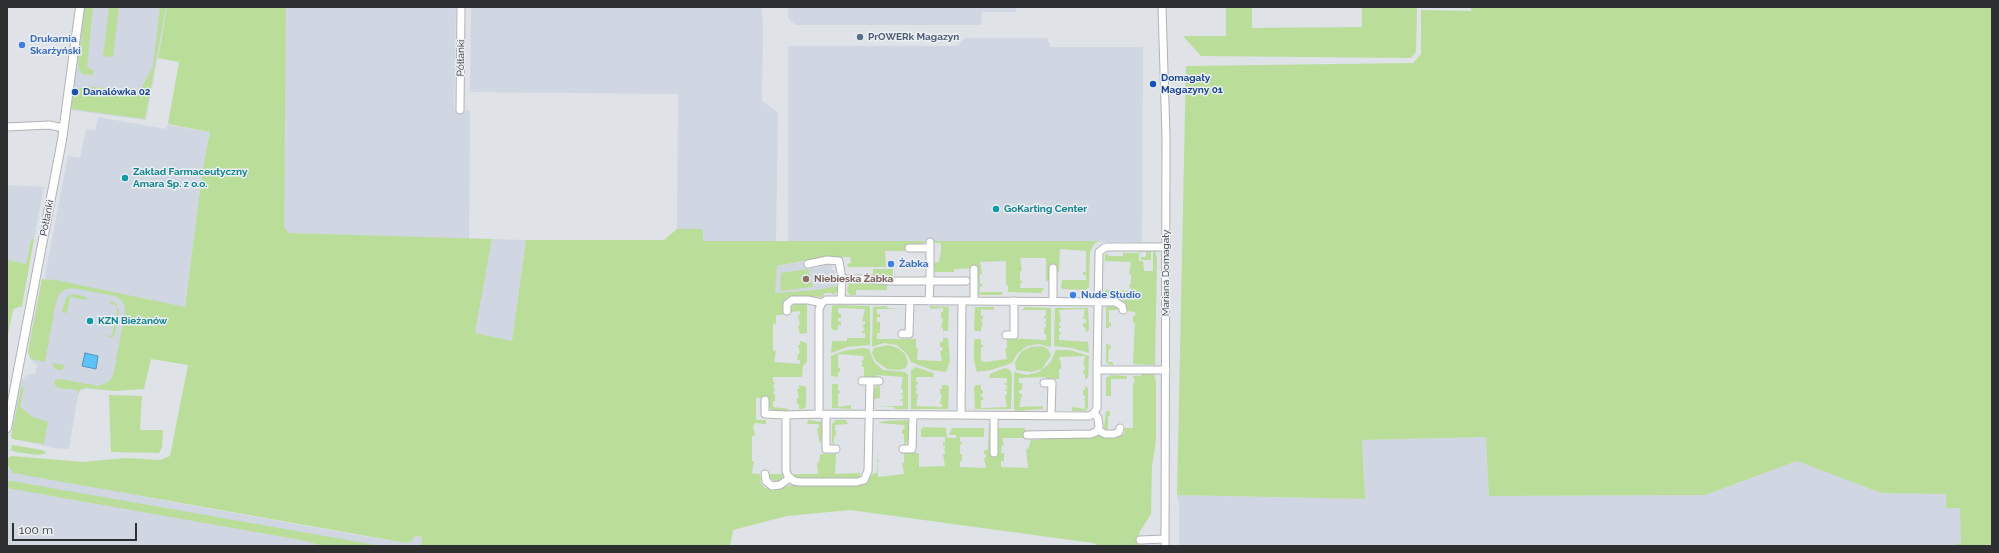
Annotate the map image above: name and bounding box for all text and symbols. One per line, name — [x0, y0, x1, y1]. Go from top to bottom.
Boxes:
place label: PrOWERk Magazyn — [868, 31, 959, 43]
marker: PrOWERk Magazyn — [855, 32, 865, 42]
place label: Drukarnia Skarżyński — [30, 33, 81, 56]
marker: Drukarnia Skarżyński — [17, 40, 27, 50]
street label: Półłanki — [455, 40, 467, 76]
place label: Domagały Magazyny 01 — [1161, 72, 1223, 96]
marker: Domagały Magazyny 01 — [1148, 79, 1158, 89]
place label: Danalówka 02 — [83, 86, 151, 98]
marker: Danalówka 02 — [70, 87, 80, 97]
place label: Zakład Farmaceutyczny Amara Sp. z o.o. — [133, 166, 247, 190]
marker: Zakład Farmaceutyczny Amara Sp. z o.o. — [120, 173, 130, 183]
street label: Półłanki — [38, 199, 56, 237]
place label: GoKarting Center — [1004, 203, 1087, 215]
marker: GoKarting Center — [991, 204, 1001, 214]
street label: Mariana Domagały — [1160, 230, 1172, 316]
place label: Żabka — [899, 258, 929, 270]
marker: Żabka — [886, 259, 896, 269]
place label: Niebieska Żabka — [814, 273, 893, 285]
marker: Niebieska Żabka — [801, 274, 811, 284]
place label: Nude Studio — [1081, 289, 1141, 301]
marker: Nude Studio — [1068, 290, 1078, 300]
place label: KZN Bieżanów — [98, 315, 167, 327]
marker: KZN Bieżanów — [85, 316, 95, 326]
scale bar — [14, 515, 139, 541]
text: 100 m — [19, 523, 53, 537]

